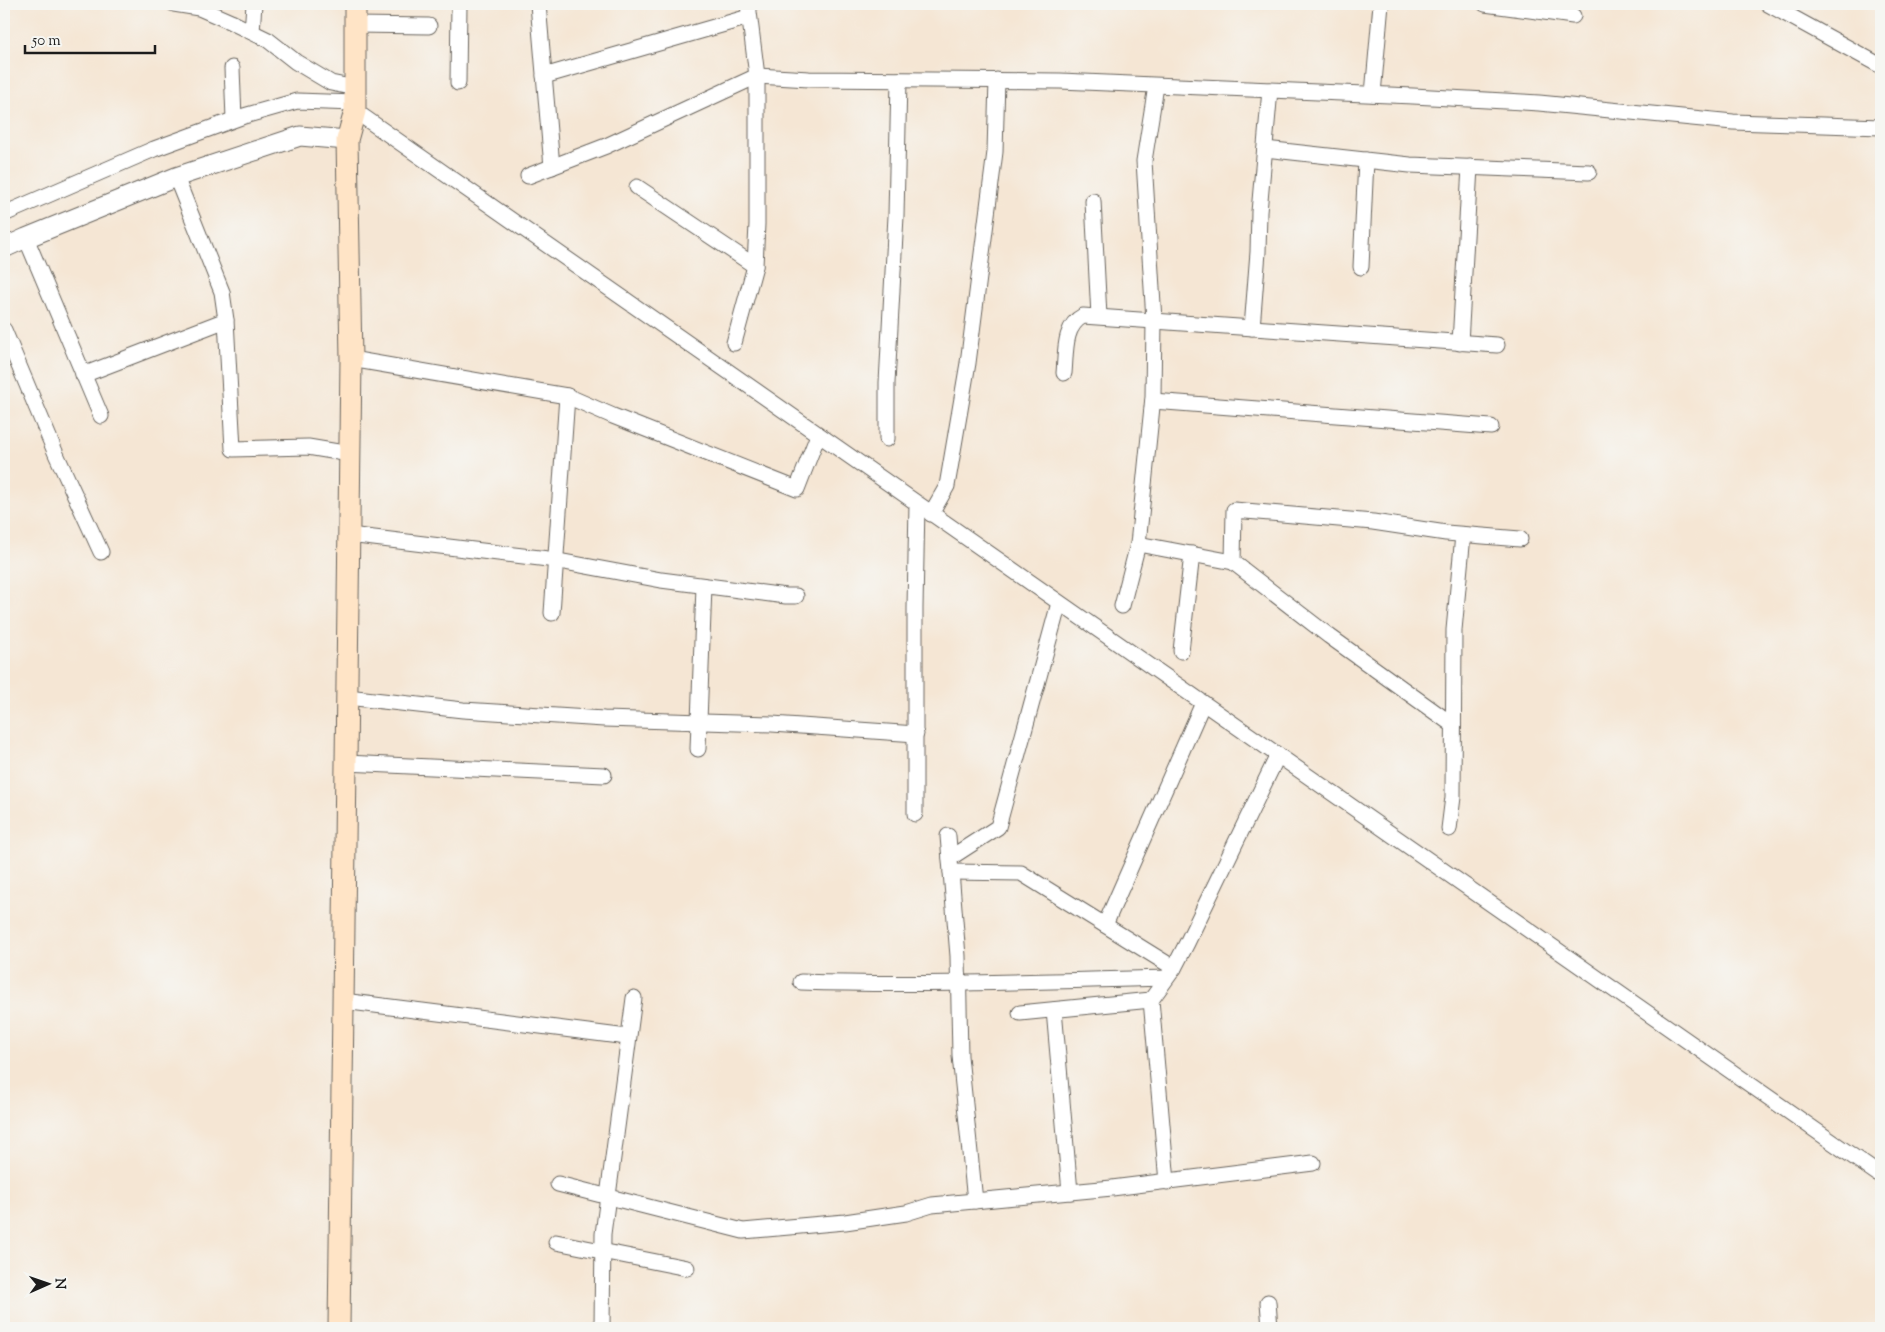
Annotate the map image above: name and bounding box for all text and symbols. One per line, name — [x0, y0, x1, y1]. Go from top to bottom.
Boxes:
scale bar — [25, 22, 155, 54]
text: 50 m — [31, 31, 61, 52]
north arrow — [22, 1260, 72, 1310]
text: N — [49, 1278, 69, 1290]

